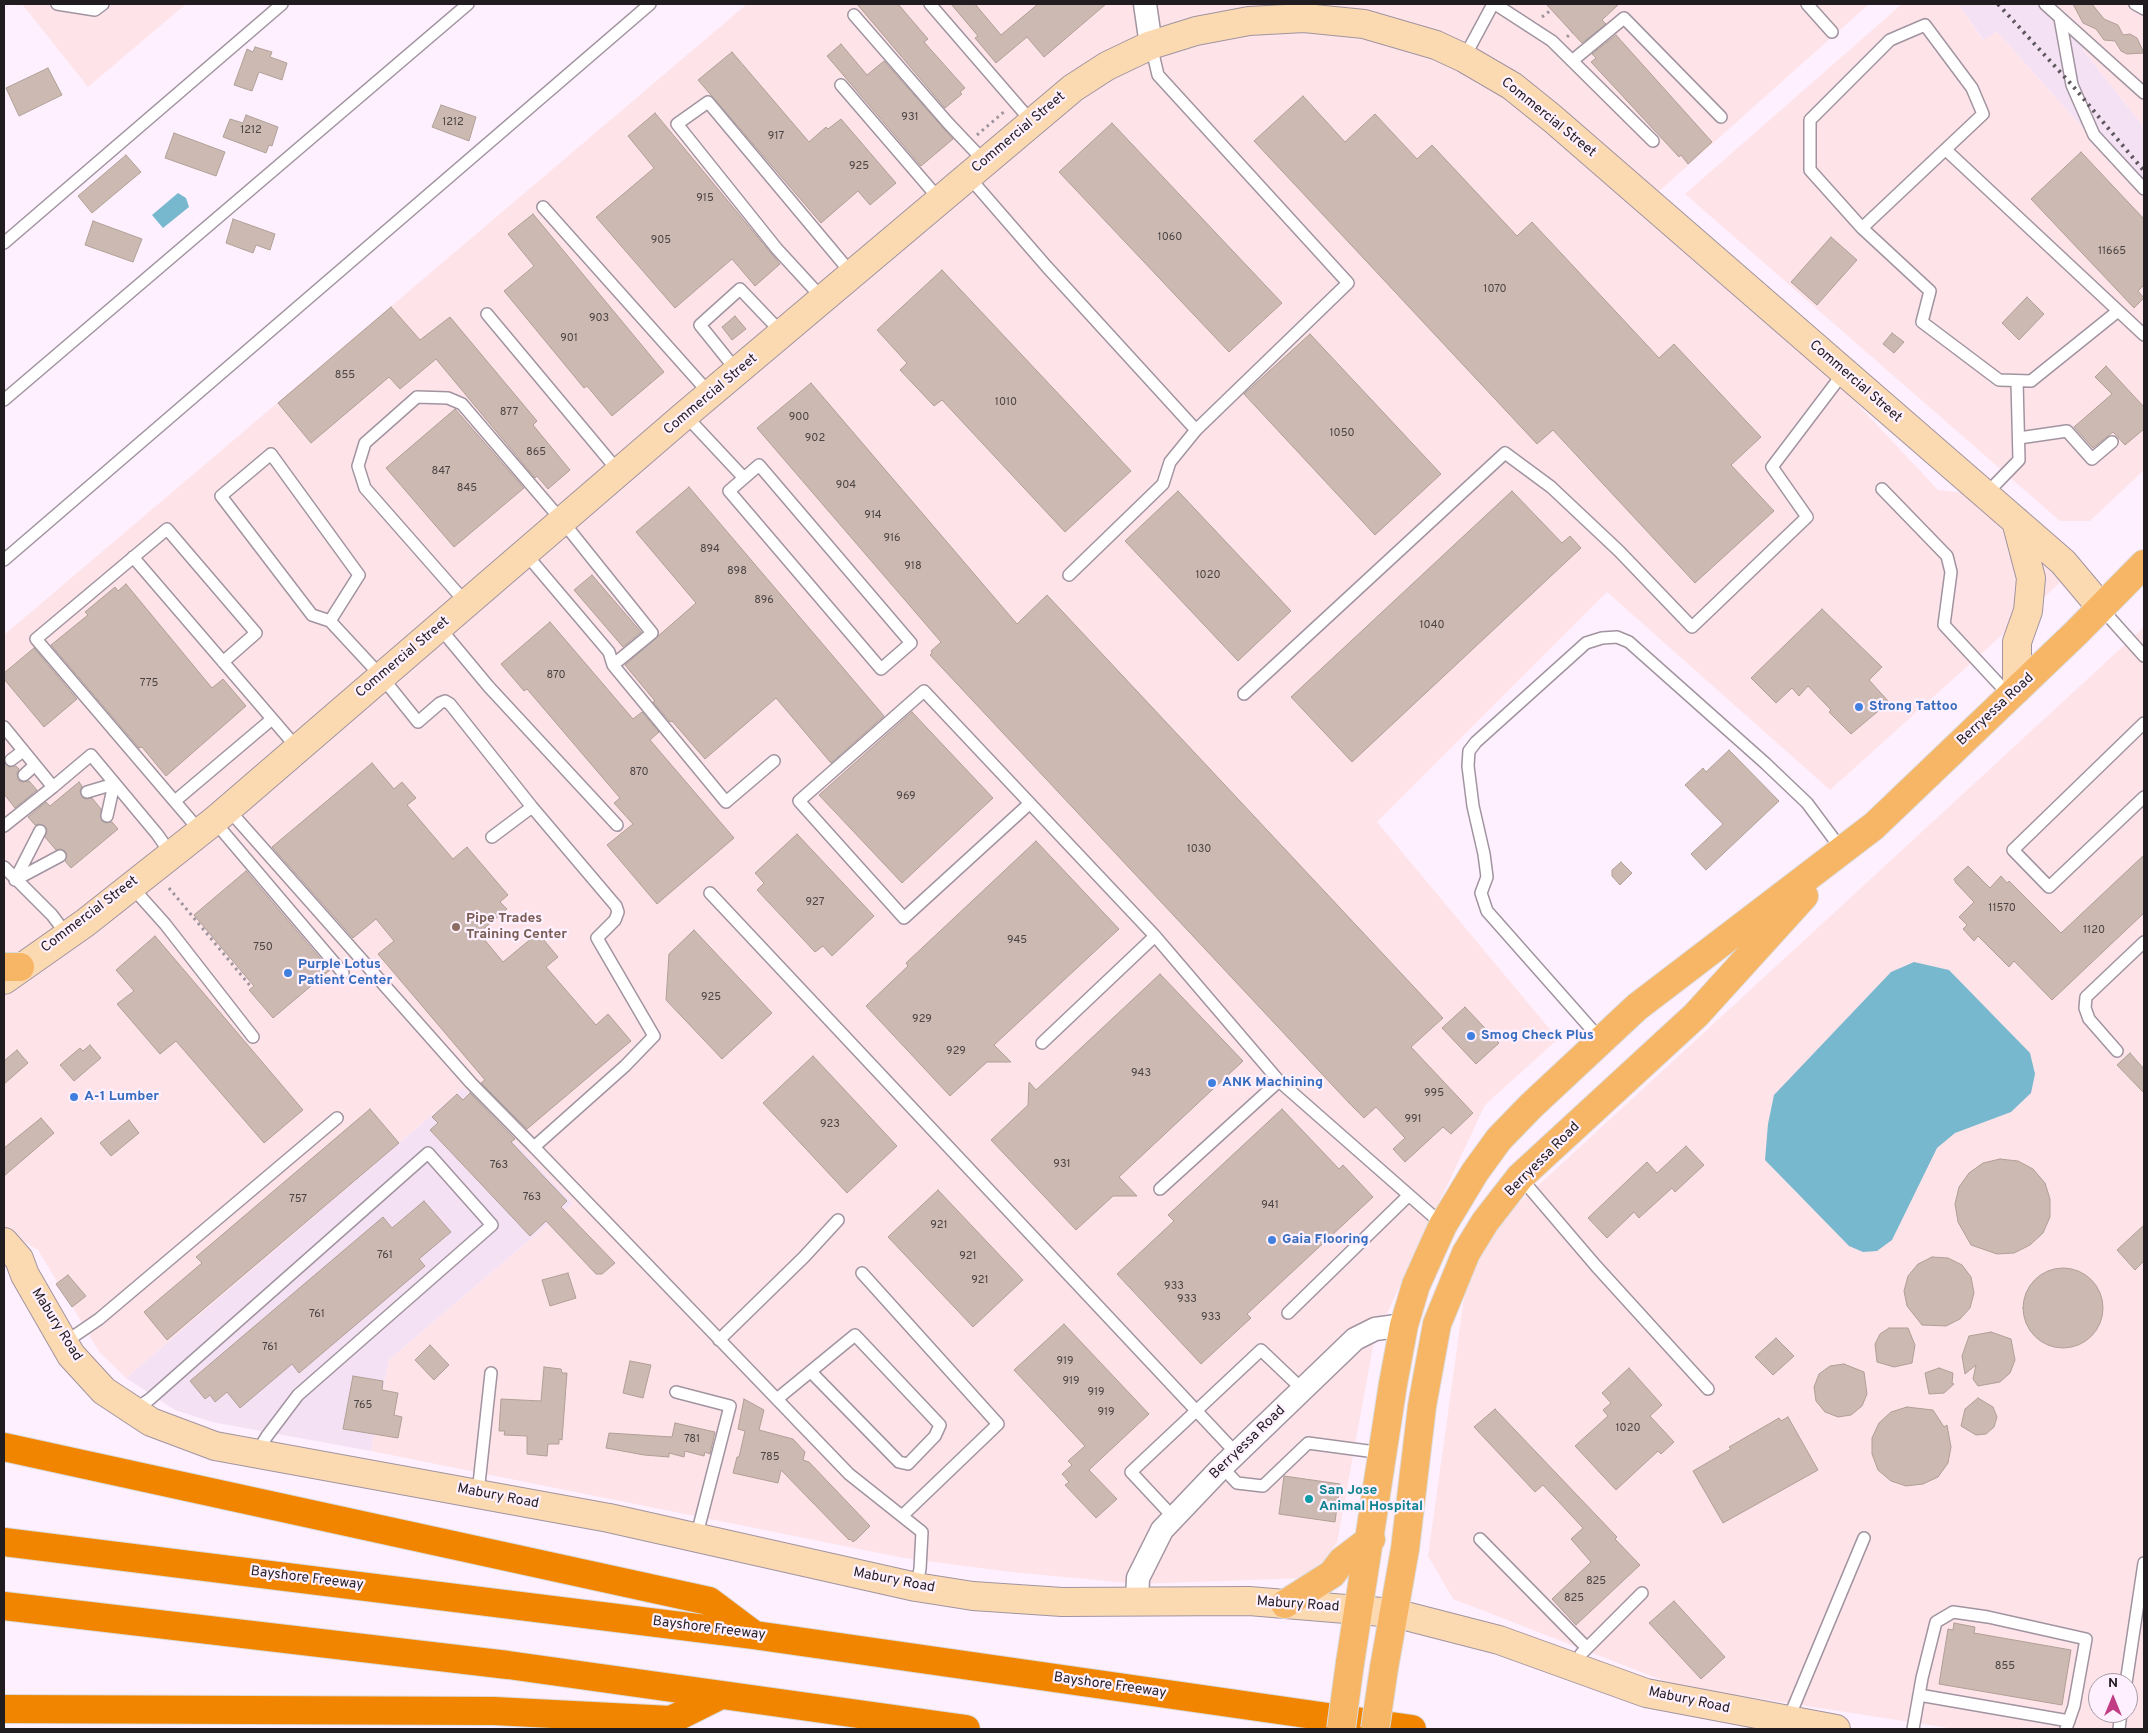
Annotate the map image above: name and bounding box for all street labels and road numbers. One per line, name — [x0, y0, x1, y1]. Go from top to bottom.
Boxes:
street label: Commercial Street — [1497, 75, 1599, 161]
street label: Commercial Street — [969, 89, 1069, 177]
street label: Commercial Street — [1805, 337, 1905, 427]
street label: Commercial Street — [661, 351, 761, 439]
street label: Commercial Street — [353, 614, 453, 702]
street label: Berryessa Road — [1954, 670, 2038, 750]
street label: Commercial Street — [38, 873, 142, 957]
street label: Berryessa Road — [1502, 1119, 1584, 1201]
street label: Mabury Road — [27, 1285, 85, 1365]
street label: Berryessa Road — [1207, 1403, 1289, 1483]
street label: Mabury Road — [456, 1481, 540, 1513]
street label: Bayshore Freeway — [250, 1564, 364, 1594]
street label: Mabury Road — [852, 1565, 936, 1597]
street label: Mabury Road — [1256, 1594, 1340, 1616]
street label: Bayshore Freeway — [652, 1614, 766, 1644]
street label: Bayshore Freeway — [1052, 1670, 1168, 1702]
street label: Mabury Road — [1647, 1684, 1731, 1718]

